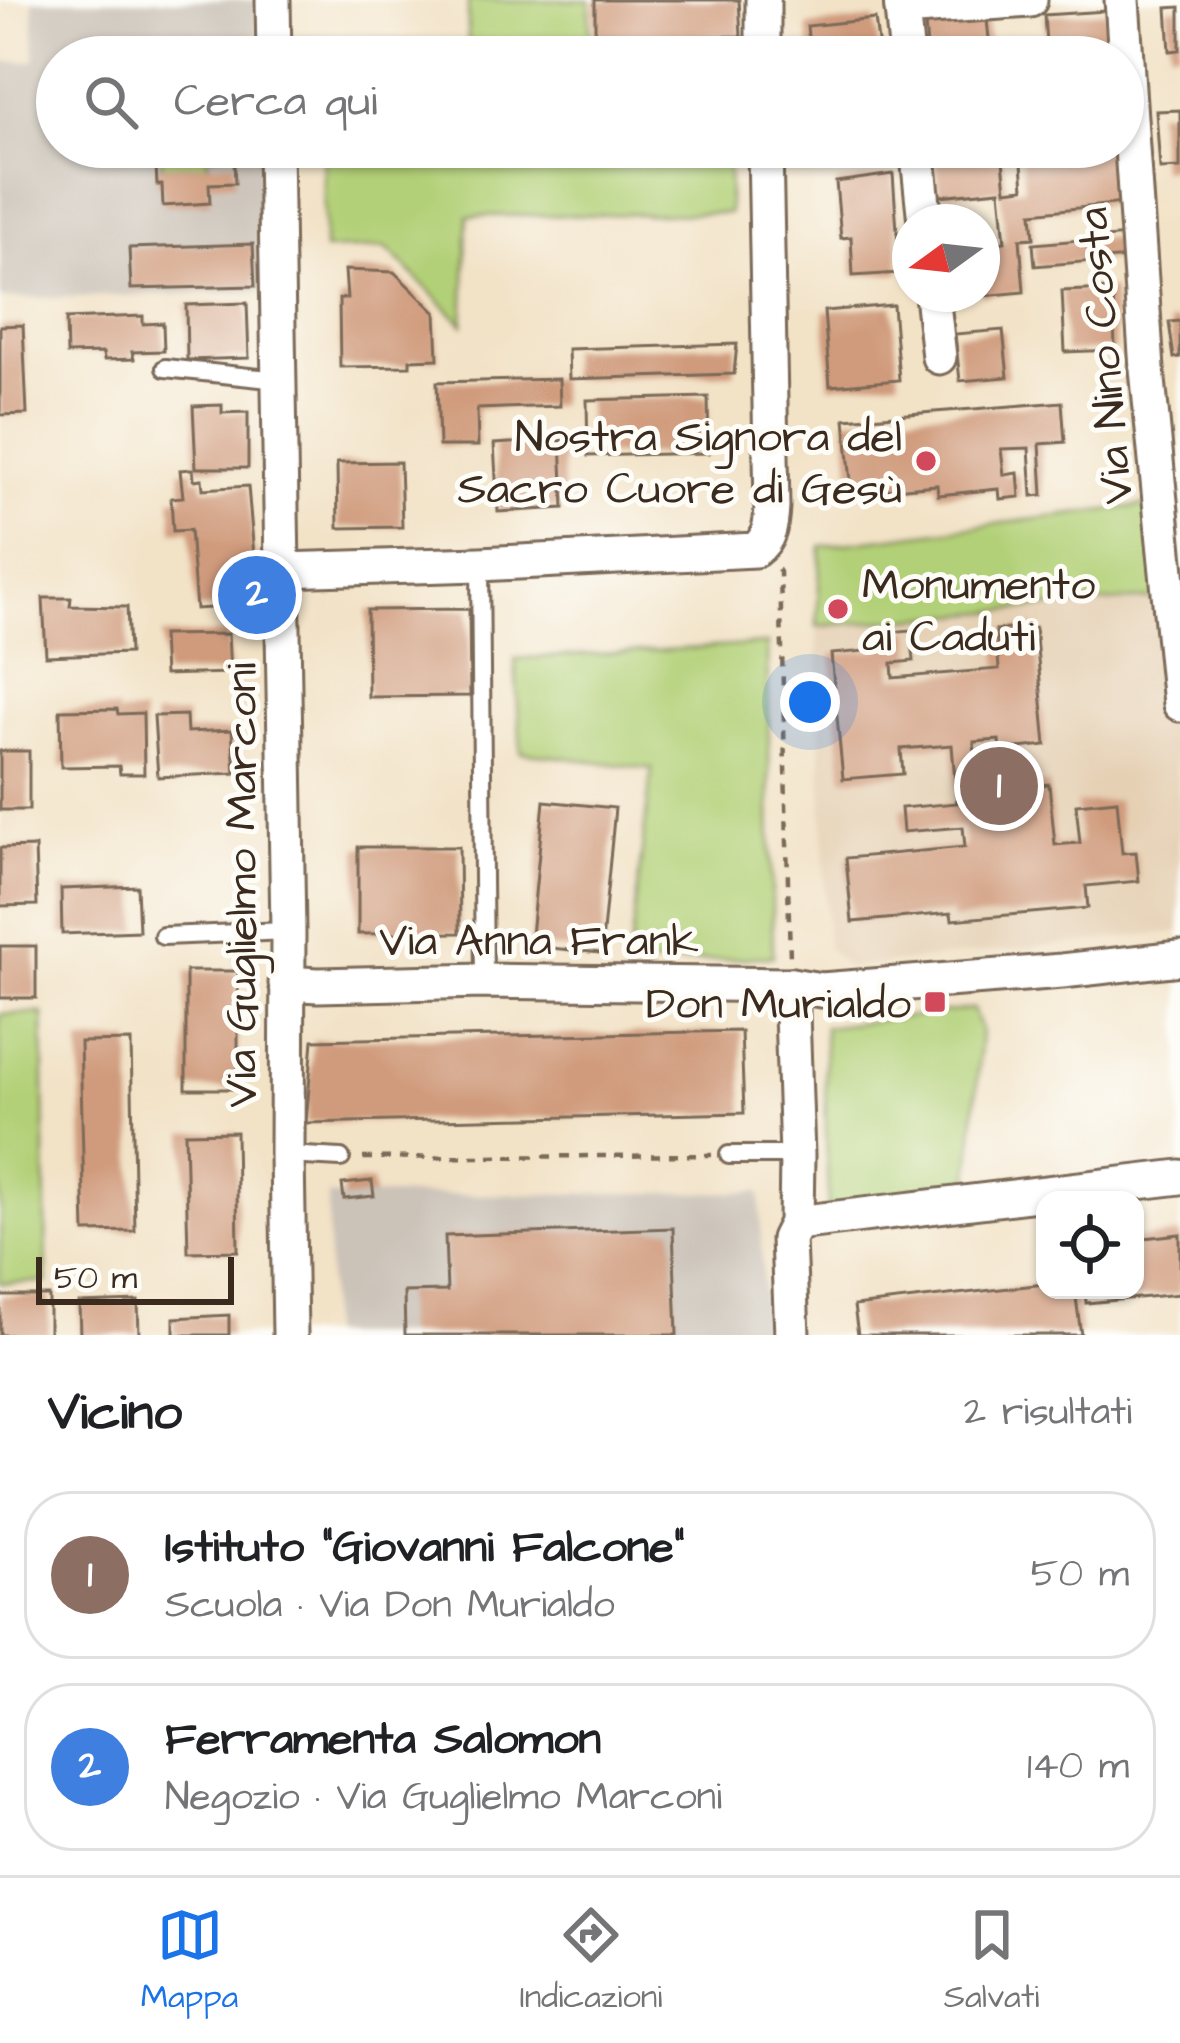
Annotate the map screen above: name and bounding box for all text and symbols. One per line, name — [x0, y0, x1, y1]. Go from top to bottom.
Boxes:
search box — [36, 36, 1144, 168]
icon: search — [78, 69, 144, 135]
text: Cerca qui — [174, 71, 377, 133]
north arrow — [892, 204, 1000, 312]
street label: Via Nino Costa — [1062, 205, 1150, 507]
place label: Nostra Signora del Sacro Cuore di Gesù — [457, 407, 902, 521]
marker: Nostra Signora del Sacro Cuore di Gesù — [913, 448, 939, 474]
pin: 2 — [218, 550, 296, 640]
place label: Monumento ai Caduti — [862, 555, 1095, 669]
marker: Monumento ai Caduti — [825, 596, 851, 622]
street label: Via Guglielmo Marconi — [212, 662, 274, 1107]
your location — [780, 672, 840, 732]
pin: 1 — [960, 741, 1038, 831]
street label: Via Anna Frank — [379, 911, 699, 973]
place label: Don Murialdo — [646, 974, 911, 1036]
marker: Don Murialdo — [922, 989, 948, 1015]
map controls — [1036, 1191, 1144, 1299]
button: locate — [1036, 1191, 1144, 1299]
scale bar — [36, 1251, 234, 1304]
text: 50 m — [54, 1255, 137, 1301]
text: Vicino — [48, 1378, 182, 1449]
text: 2 risultati — [964, 1386, 1132, 1440]
text: Istituto "Giovanni Falcone" — [165, 1517, 684, 1579]
text: 1 — [88, 1548, 93, 1602]
text: 50 m — [1031, 1548, 1129, 1602]
text: Scuola · Via Don Murialdo — [165, 1579, 615, 1633]
text: Ferramenta Salomon — [165, 1709, 601, 1771]
text: 2 — [79, 1740, 101, 1794]
text: 140 m — [1027, 1740, 1129, 1794]
text: Negozio · Via Guglielmo Marconi — [165, 1771, 722, 1825]
tab: Mappa — [141, 1902, 238, 2020]
tab: Indicazioni — [520, 1902, 662, 2020]
tab: Salvati — [944, 1902, 1039, 2020]

